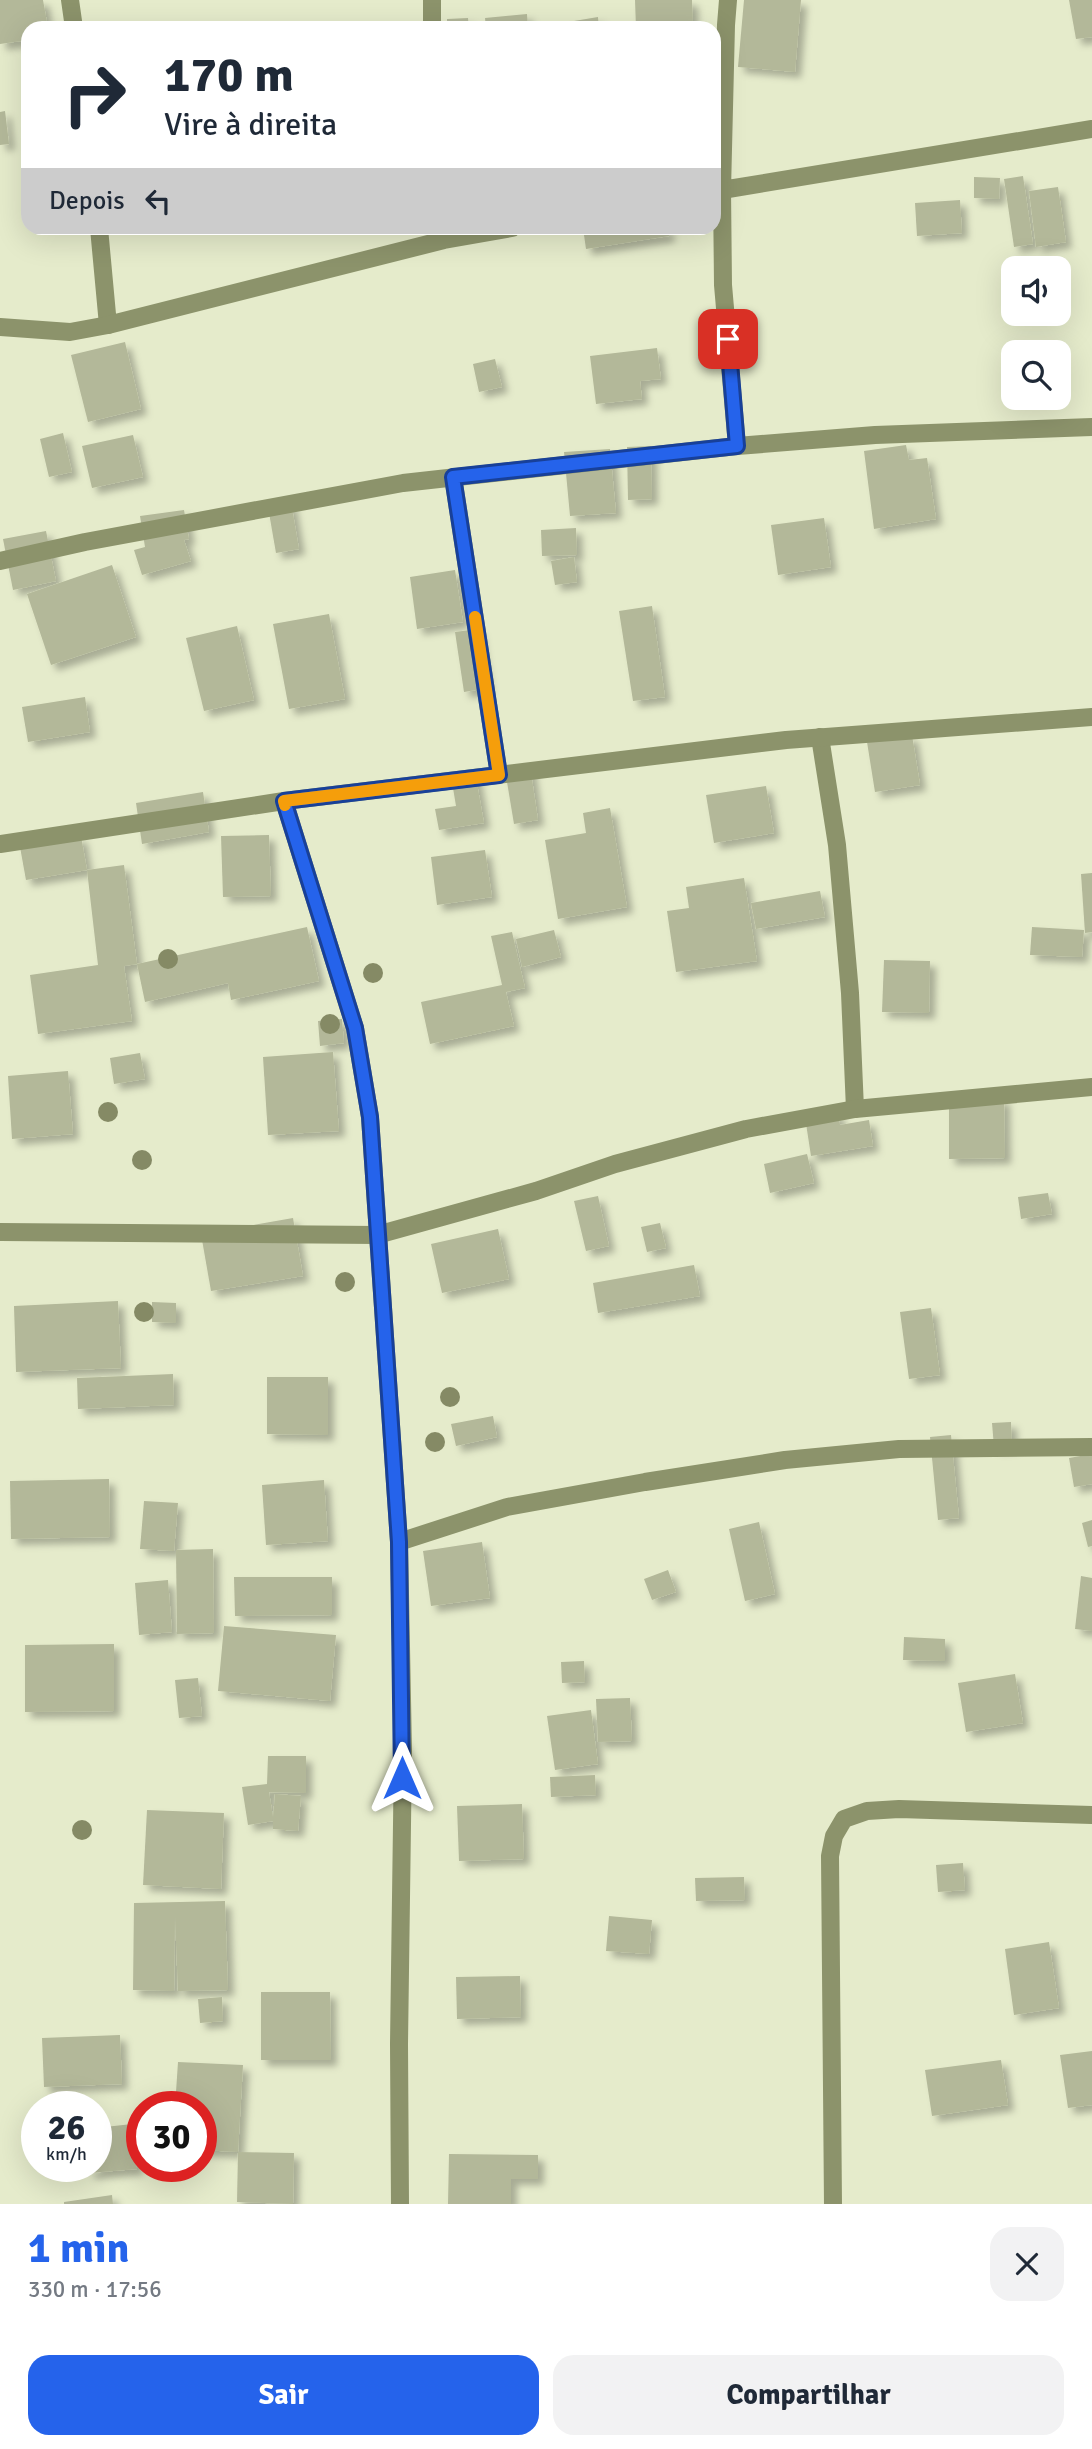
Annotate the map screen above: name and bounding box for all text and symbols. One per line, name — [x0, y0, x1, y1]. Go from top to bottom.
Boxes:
text: 170 m — [164, 45, 294, 105]
icon: right — [49, 49, 140, 140]
text: Vire à direita — [164, 105, 337, 144]
icon: left — [139, 182, 177, 220]
text: Depois — [49, 185, 125, 217]
map controls — [1001, 256, 1071, 410]
button: sound — [1001, 256, 1071, 326]
pin — [698, 309, 758, 369]
icon: arrive — [709, 320, 747, 358]
button: search — [1001, 340, 1071, 410]
position arrow — [365, 1741, 439, 1815]
speed limit sign: 30 — [126, 2091, 217, 2182]
text: 26 — [48, 2106, 85, 2149]
text: km/h — [46, 2143, 87, 2165]
text: 1 min — [28, 2223, 129, 2274]
button: close — [990, 2227, 1064, 2301]
text: 330 m · 17:56 — [28, 2275, 162, 2304]
button: Sair — [28, 2355, 539, 2435]
button: Compartilhar — [553, 2355, 1064, 2435]

